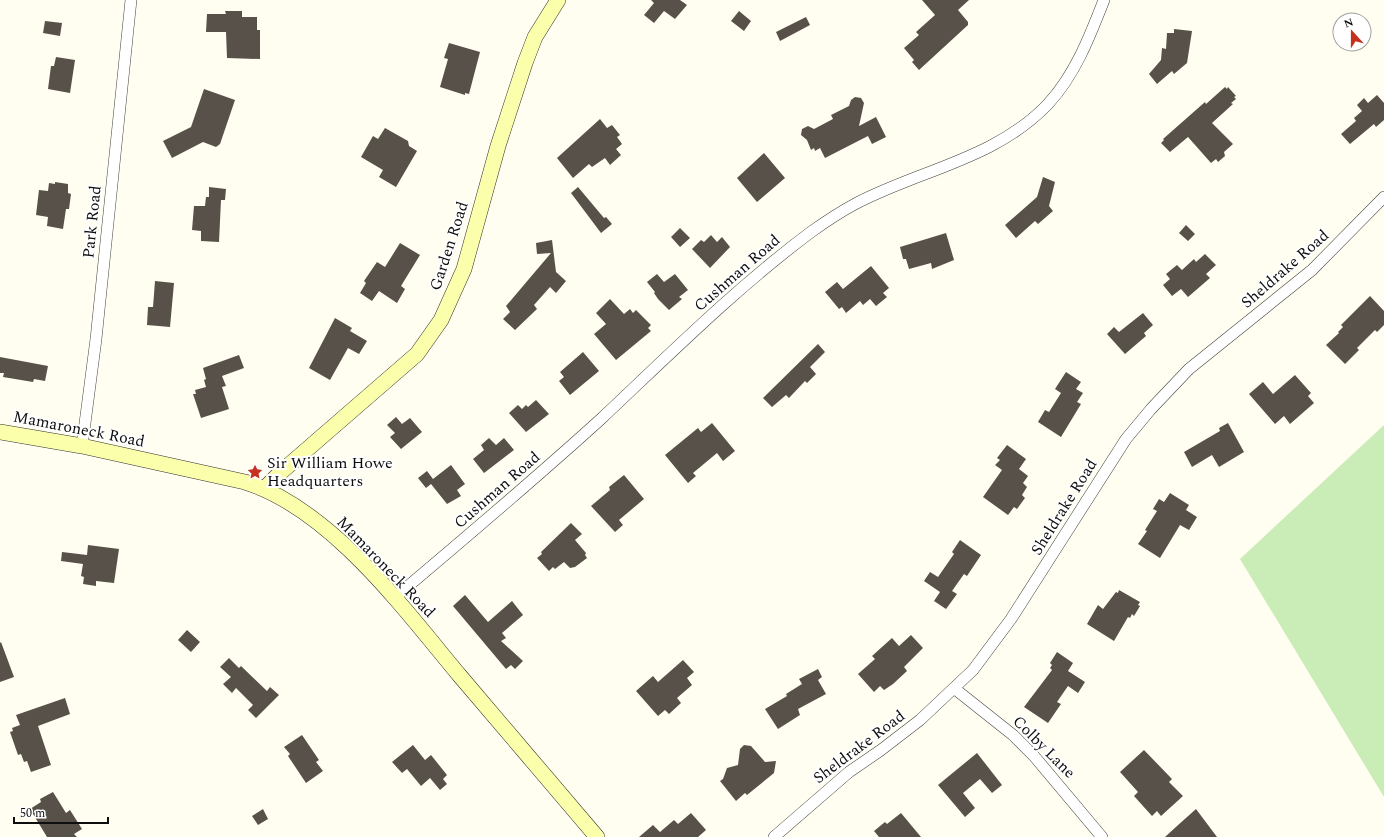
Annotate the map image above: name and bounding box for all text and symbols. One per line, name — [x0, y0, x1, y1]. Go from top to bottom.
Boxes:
north arrow — [1332, 12, 1372, 52]
text: N — [1341, 14, 1356, 33]
street label: Park Road — [76, 184, 108, 260]
street label: Garden Road — [423, 198, 475, 294]
street label: Sheldrake Road — [1236, 224, 1334, 314]
street label: Cushman Road — [688, 229, 786, 317]
street label: Mamaroneck Road — [11, 404, 147, 454]
street label: Cushman Road — [448, 446, 546, 534]
place label: Sir William Howe Headquarters — [267, 451, 393, 493]
street label: Sheldrake Road — [1025, 454, 1103, 560]
place icon: Sir William Howe Headquarters — [246, 463, 264, 481]
street label: Mamaroneck Road — [331, 511, 441, 623]
street label: Sheldrake Road — [808, 704, 910, 790]
street label: Colby Lane — [1007, 710, 1081, 784]
scale bar — [14, 799, 108, 825]
text: 50 m — [20, 804, 45, 823]

